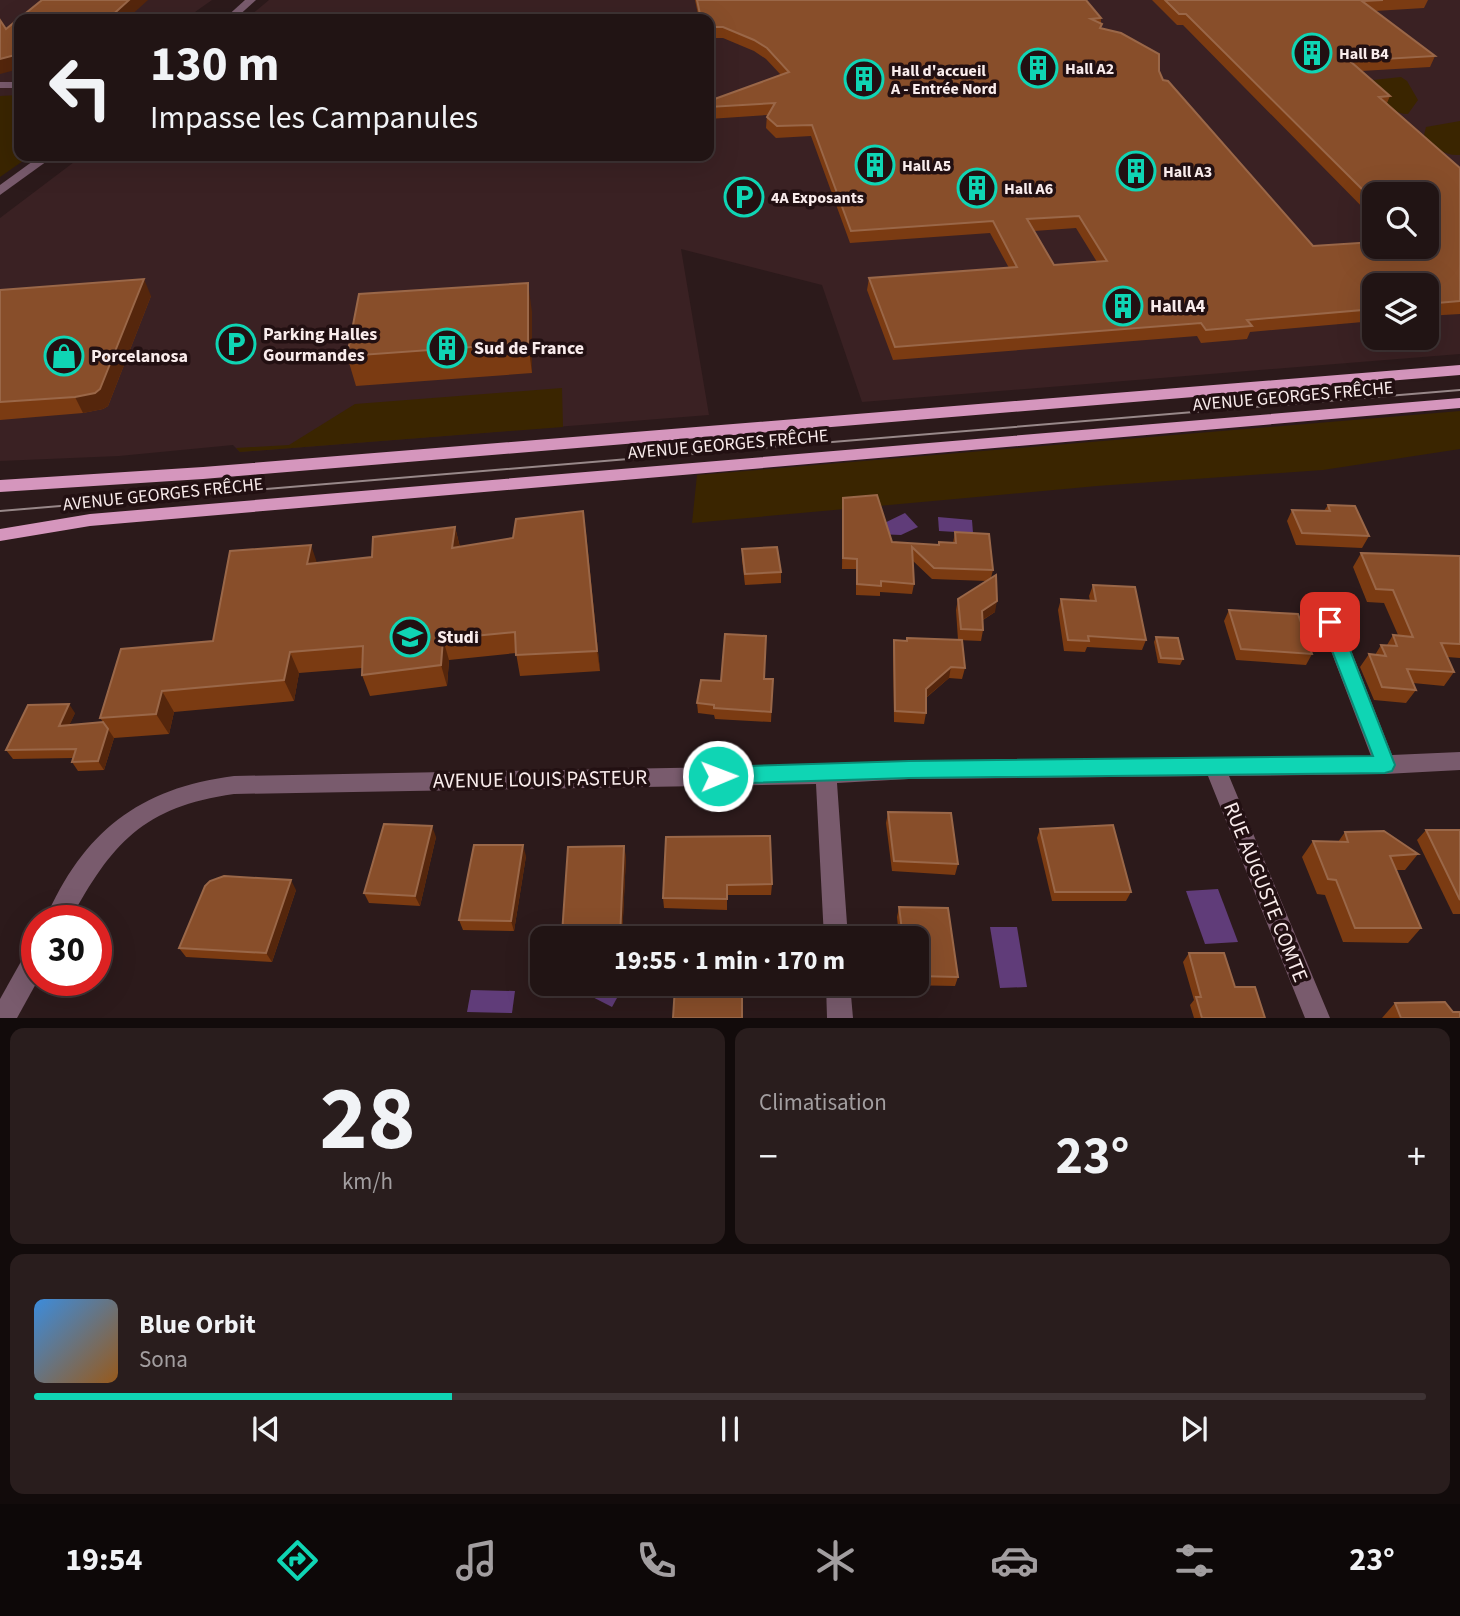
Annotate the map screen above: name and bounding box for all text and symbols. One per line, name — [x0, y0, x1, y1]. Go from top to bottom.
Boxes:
text: 130 m — [150, 30, 279, 100]
building icon: Hall B4 — [1291, 32, 1333, 74]
icon: left — [35, 42, 126, 133]
place label: Hall B4 — [1339, 43, 1389, 65]
building icon: Hall A2 — [1017, 47, 1059, 89]
building icon: Hall d'accueil A - Entrée Nord — [843, 58, 885, 100]
place label: Hall A2 — [1065, 58, 1114, 80]
place label: Hall d'accueil A - Entrée Nord — [890, 60, 997, 100]
text: Impasse les Campanules — [150, 95, 478, 141]
building icon: Hall A5 — [854, 144, 896, 186]
building icon: Hall A3 — [1115, 150, 1157, 192]
place label: Hall A5 — [902, 155, 951, 177]
place label: Hall A3 — [1163, 161, 1212, 183]
building icon: Hall A6 — [956, 167, 998, 209]
parking icon: 4A Exposants — [723, 176, 765, 218]
place label: Hall A6 — [1004, 178, 1053, 200]
map controls — [1362, 182, 1439, 350]
button: search — [1362, 182, 1439, 259]
place label: 4A Exposants — [771, 187, 864, 209]
button: layers — [1362, 273, 1439, 350]
building icon: Hall A4 — [1102, 285, 1144, 327]
place label: Hall A4 — [1150, 294, 1206, 319]
place label: Parking Halles Gourmandes — [263, 322, 377, 368]
parking icon: Parking Halles Gourmandes — [215, 323, 257, 365]
building icon: Sud de France — [426, 327, 468, 369]
shop icon: Porcelanosa — [43, 335, 85, 377]
place label: Sud de France — [474, 336, 584, 361]
place label: Porcelanosa — [91, 344, 188, 369]
street label: AVENUE GEORGES FRÊCHE — [1192, 375, 1394, 418]
street label: AVENUE GEORGES FRÊCHE — [627, 423, 829, 466]
street label: AVENUE GEORGES FRÊCHE — [62, 472, 264, 517]
pin — [1300, 592, 1360, 652]
icon: arrive — [1311, 603, 1349, 641]
school or university icon: Studi — [389, 616, 431, 658]
place label: Studi — [437, 625, 479, 650]
position arrow — [681, 739, 755, 813]
street label: AVENUE LOUIS PASTEUR — [433, 762, 647, 796]
street label: RUE AUGUSTE COMTE — [1216, 797, 1316, 987]
speed limit sign: 30 — [21, 905, 112, 996]
text: 19:55 · 1 min · 170 m — [614, 942, 845, 979]
text: 28 — [319, 1055, 416, 1184]
text: Climatisation — [759, 1086, 887, 1119]
text: 23° — [1056, 1120, 1129, 1194]
text: − — [759, 1130, 778, 1184]
text: + — [1407, 1130, 1426, 1184]
text: km/h — [342, 1165, 393, 1198]
text: Blue Orbit — [139, 1306, 256, 1343]
text: Sona — [139, 1343, 188, 1376]
icon: previous — [247, 1410, 285, 1448]
icon: pause — [711, 1410, 749, 1448]
icon: next — [1175, 1410, 1213, 1448]
icon: directions — [273, 1536, 322, 1585]
icon: music — [452, 1536, 501, 1585]
icon: phone — [632, 1536, 681, 1585]
icon: climate — [811, 1536, 860, 1585]
icon: car — [990, 1536, 1039, 1585]
icon: filters — [1170, 1536, 1219, 1585]
text: 19:54 — [65, 1537, 142, 1583]
text: 23° — [1349, 1537, 1395, 1583]

